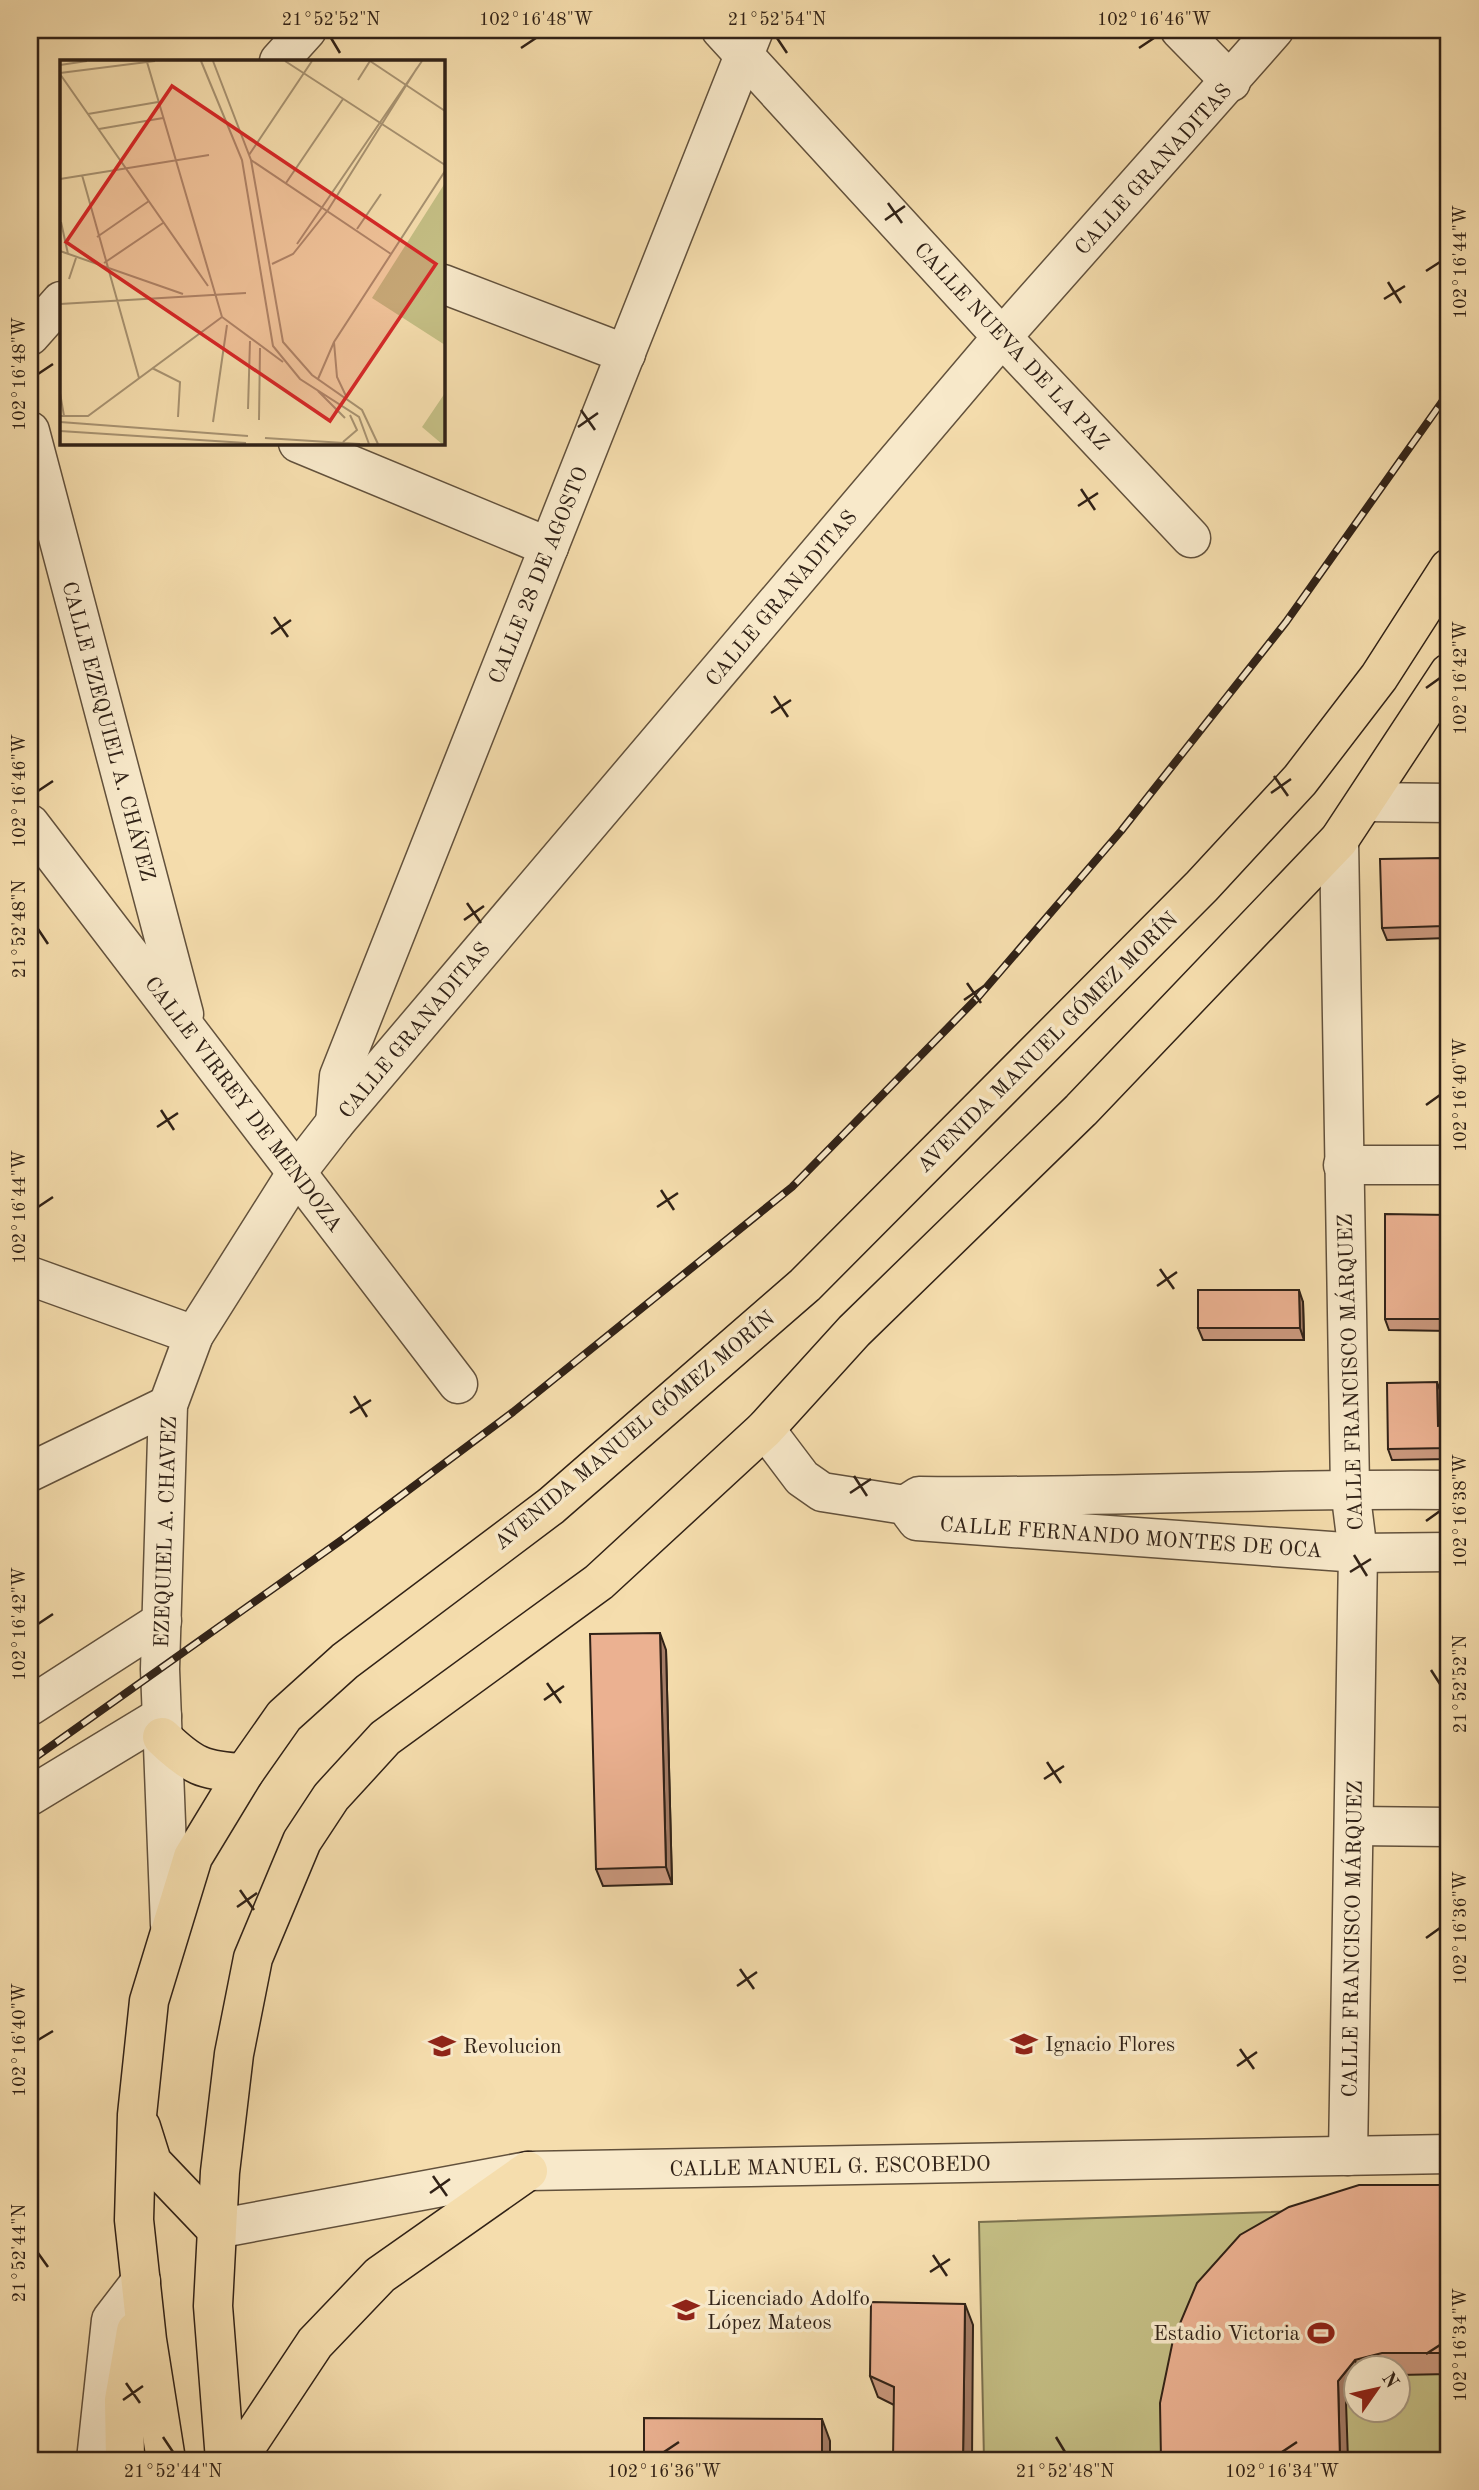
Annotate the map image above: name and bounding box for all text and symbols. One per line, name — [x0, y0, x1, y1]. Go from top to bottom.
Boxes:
text: 21°52'52"N — [282, 11, 380, 29]
text: 102°16'48"W — [479, 11, 593, 29]
text: 21°52'54"N — [728, 11, 826, 29]
text: 102°16'46"W — [1097, 11, 1211, 29]
inset map — [60, 60, 444, 444]
street label: CALLE GRANADITAS — [1072, 80, 1236, 260]
text: 102°16'44"W — [1452, 205, 1470, 319]
street label: CALLE NUEVA DE LA PAZ — [909, 239, 1112, 455]
text: 102°16'48"W — [11, 317, 29, 431]
street label: CALLE 28 DE AGOSTO — [486, 464, 593, 687]
street label: CALLE GRANADITAS — [703, 507, 862, 691]
street label: CALLE EZEQUIEL A. CHÁVEZ — [57, 578, 162, 884]
text: 102°16'42"W — [1452, 621, 1470, 735]
text: 102°16'46"W — [11, 734, 29, 848]
text: 21°52'48"N — [11, 880, 29, 978]
street label: AVENIDA MANUEL GÓMEZ MORÍN — [910, 905, 1182, 1177]
street label: CALLE GRANADITAS — [336, 939, 495, 1123]
street label: CALLE VIRREY DE MENDOZA — [140, 973, 346, 1236]
text: 102°16'40"W — [1452, 1038, 1470, 1152]
text: 102°16'44"W — [11, 1150, 29, 1264]
street label: CALLE FRANCISCO MÁRQUEZ — [1331, 1213, 1368, 1531]
street label: AVENIDA MANUEL GÓMEZ MORÍN — [488, 1304, 779, 1554]
street label: EZEQUIEL A. CHAVEZ — [152, 1416, 181, 1648]
text: 102°16'38"W — [1452, 1454, 1470, 1568]
street label: CALLE FERNANDO MONTES DE OCA — [939, 1515, 1323, 1562]
text: 102°16'42"W — [11, 1567, 29, 1681]
text: 21°52'52"N — [1452, 1635, 1470, 1733]
street label: CALLE FRANCISCO MÁRQUEZ — [1336, 1780, 1367, 2098]
text: 102°16'36"W — [1452, 1871, 1470, 1985]
text: 102°16'40"W — [11, 1983, 29, 2097]
school or university icon: Ignacio Flores — [1009, 2029, 1039, 2059]
school or university icon: Revolucion — [427, 2031, 457, 2061]
place label: Ignacio Flores — [1045, 2035, 1175, 2056]
place label: Revolucion — [463, 2037, 562, 2058]
street label: CALLE MANUEL G. ESCOBEDO — [669, 2154, 991, 2181]
text: 21°52'44"N — [11, 2204, 29, 2302]
text: 102°16'34"W — [1452, 2288, 1470, 2402]
place label: Licenciado Adolfo López Mateos — [707, 2289, 870, 2334]
school or university icon: Licenciado Adolfo López Mateos — [671, 2295, 701, 2325]
sports icon: Estadio Victoria — [1306, 2318, 1336, 2348]
place label: Estadio Victoria — [1153, 2324, 1300, 2345]
north arrow — [1342, 2354, 1412, 2424]
text: N — [1377, 2370, 1401, 2393]
text: 21°52'44"N — [124, 2463, 222, 2481]
text: 102°16'36"W — [607, 2463, 721, 2481]
text: 21°52'48"N — [1016, 2463, 1114, 2481]
text: 102°16'34"W — [1225, 2463, 1339, 2481]

